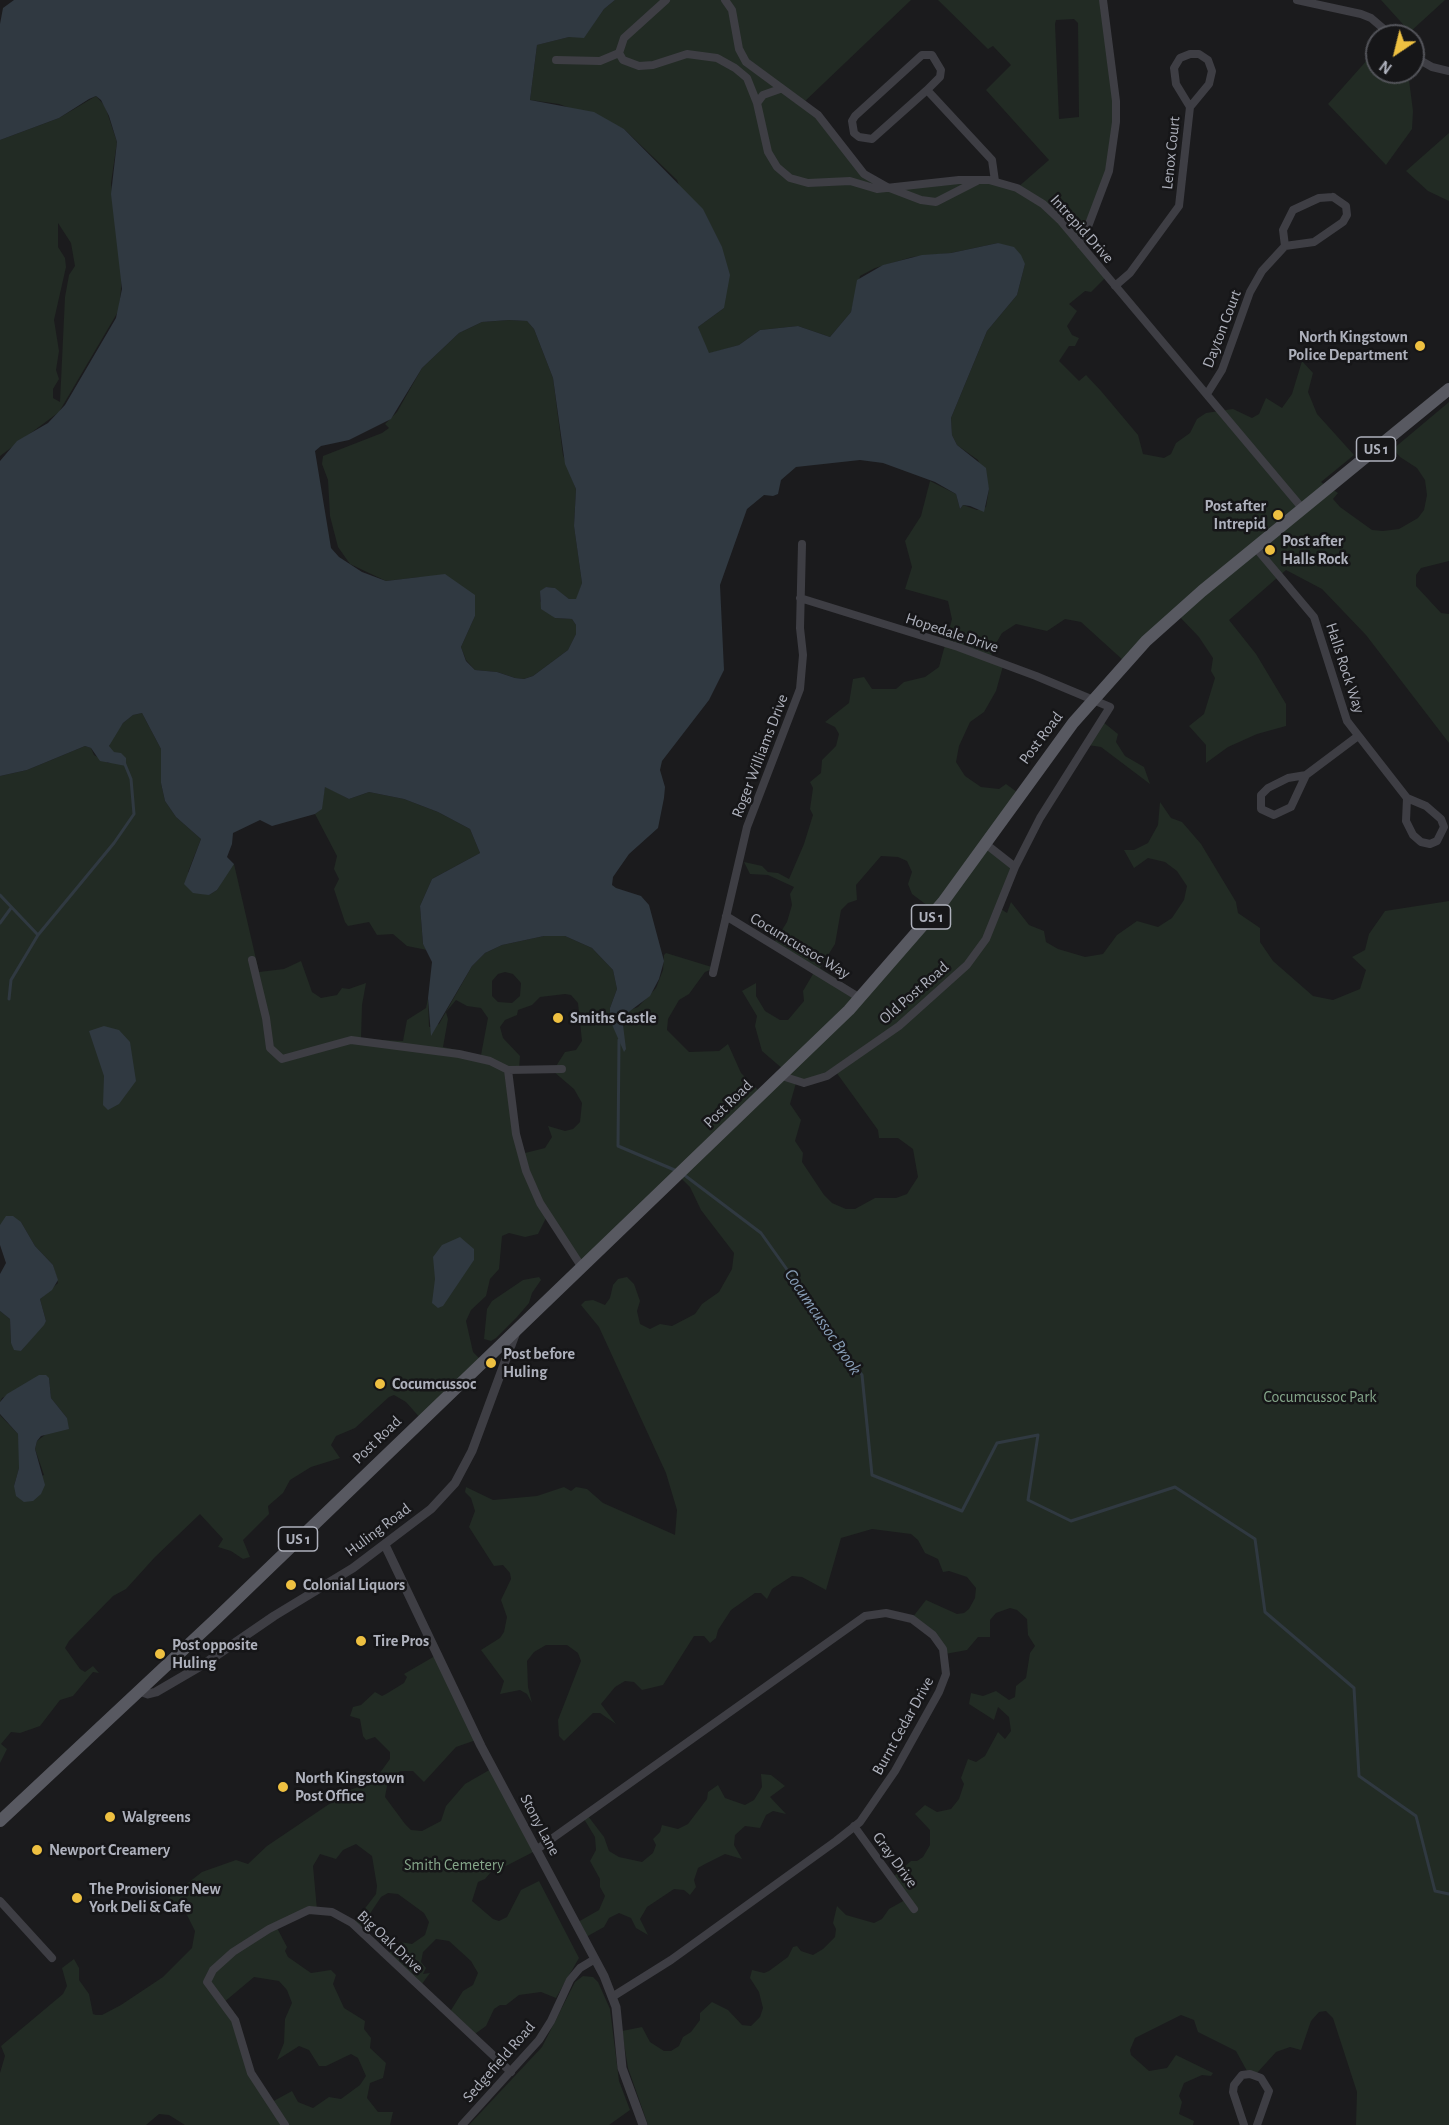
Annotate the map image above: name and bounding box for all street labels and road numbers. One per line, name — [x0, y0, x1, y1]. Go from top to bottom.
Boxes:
street label: Lenox Court — [1158, 116, 1184, 190]
street label: Intrepid Drive — [1046, 191, 1118, 267]
street label: Dayton Court — [1198, 287, 1246, 371]
road number: US 1 — [1356, 437, 1396, 461]
street label: Hopedale Drive — [903, 609, 1001, 657]
street label: Halls Rock Way — [1321, 620, 1369, 716]
street label: Roger Williams Drive — [728, 691, 792, 821]
street label: Post Road — [1015, 708, 1067, 768]
road number: US 1 — [912, 905, 950, 929]
street label: Cocumcussoc Way — [747, 909, 853, 983]
street label: Old Post Road — [875, 958, 953, 1028]
street label: Post Road — [699, 1076, 757, 1132]
street label: Post Road — [348, 1412, 406, 1468]
street label: Huling Road — [341, 1499, 415, 1561]
road number: US 1 — [278, 1527, 318, 1551]
street label: Burnt Cedar Drive — [868, 1673, 938, 1779]
street label: Stony Lane — [516, 1791, 564, 1859]
street label: Gray Drive — [868, 1828, 922, 1892]
street label: Big Oak Drive — [353, 1906, 427, 1978]
street label: Sedgefield Road — [459, 2018, 539, 2106]

